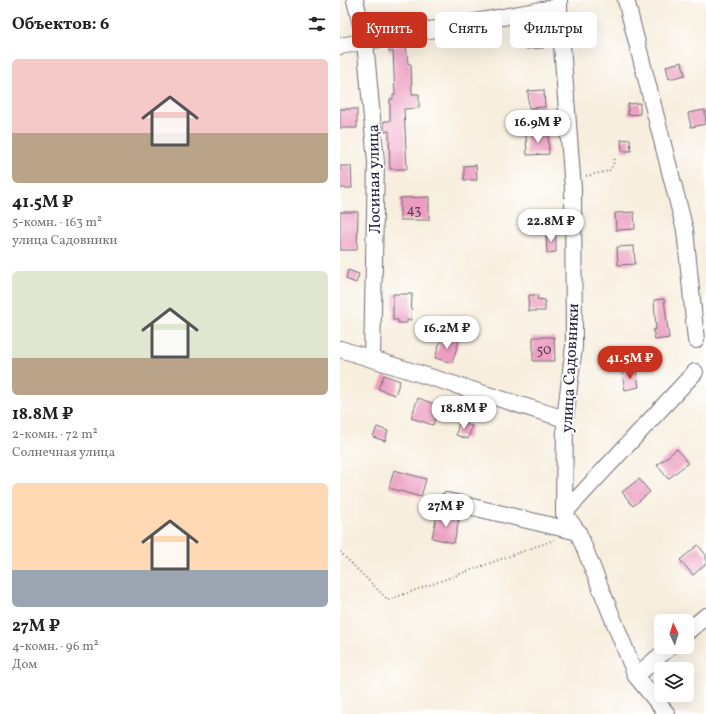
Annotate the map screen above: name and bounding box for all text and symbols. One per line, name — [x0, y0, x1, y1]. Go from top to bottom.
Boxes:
chip: Купить — [352, 12, 427, 48]
chip: Снять — [435, 12, 502, 48]
chip: Фильтры — [510, 12, 597, 48]
text: Объектов: 6 — [12, 13, 109, 36]
icon: filters — [306, 13, 328, 35]
icon: home — [134, 85, 206, 157]
pin: 16.9M ₽ — [501, 110, 575, 144]
text: 16.9M ₽ — [514, 114, 562, 132]
street label: Лосиная улица — [363, 124, 387, 234]
text: 41.5M ₽ — [12, 191, 73, 214]
house number: 43 — [407, 201, 421, 220]
pin: 22.8M ₽ — [514, 209, 588, 243]
text: 22.8M ₽ — [527, 213, 575, 231]
text: 5-комн. · 163 m² — [12, 214, 102, 232]
text: улица Садовники — [12, 232, 117, 250]
icon: home — [134, 297, 206, 369]
street label: улица Садовники — [557, 303, 585, 433]
pin: 16.2M ₽ — [410, 316, 484, 350]
text: 16.2M ₽ — [424, 320, 470, 338]
house number: 50 — [537, 341, 551, 360]
pin: 41.5M ₽ — [593, 346, 667, 380]
text: 41.5M ₽ — [606, 350, 654, 368]
pin: 18.8M ₽ — [427, 396, 501, 430]
text: 18.8M ₽ — [441, 400, 487, 418]
text: 18.8M ₽ — [12, 403, 73, 426]
text: 2-комн. · 72 m² — [12, 426, 97, 444]
text: Солнечная улица — [12, 444, 115, 462]
pin: 27M ₽ — [418, 494, 474, 528]
text: 27M ₽ — [428, 498, 464, 516]
icon: home — [134, 509, 206, 581]
north arrow — [654, 614, 694, 654]
map controls — [654, 614, 694, 702]
text: 27M ₽ — [12, 615, 60, 638]
text: 4-комн. · 96 m² — [12, 638, 99, 656]
text: Дом — [12, 656, 37, 674]
button: layers — [654, 662, 694, 702]

